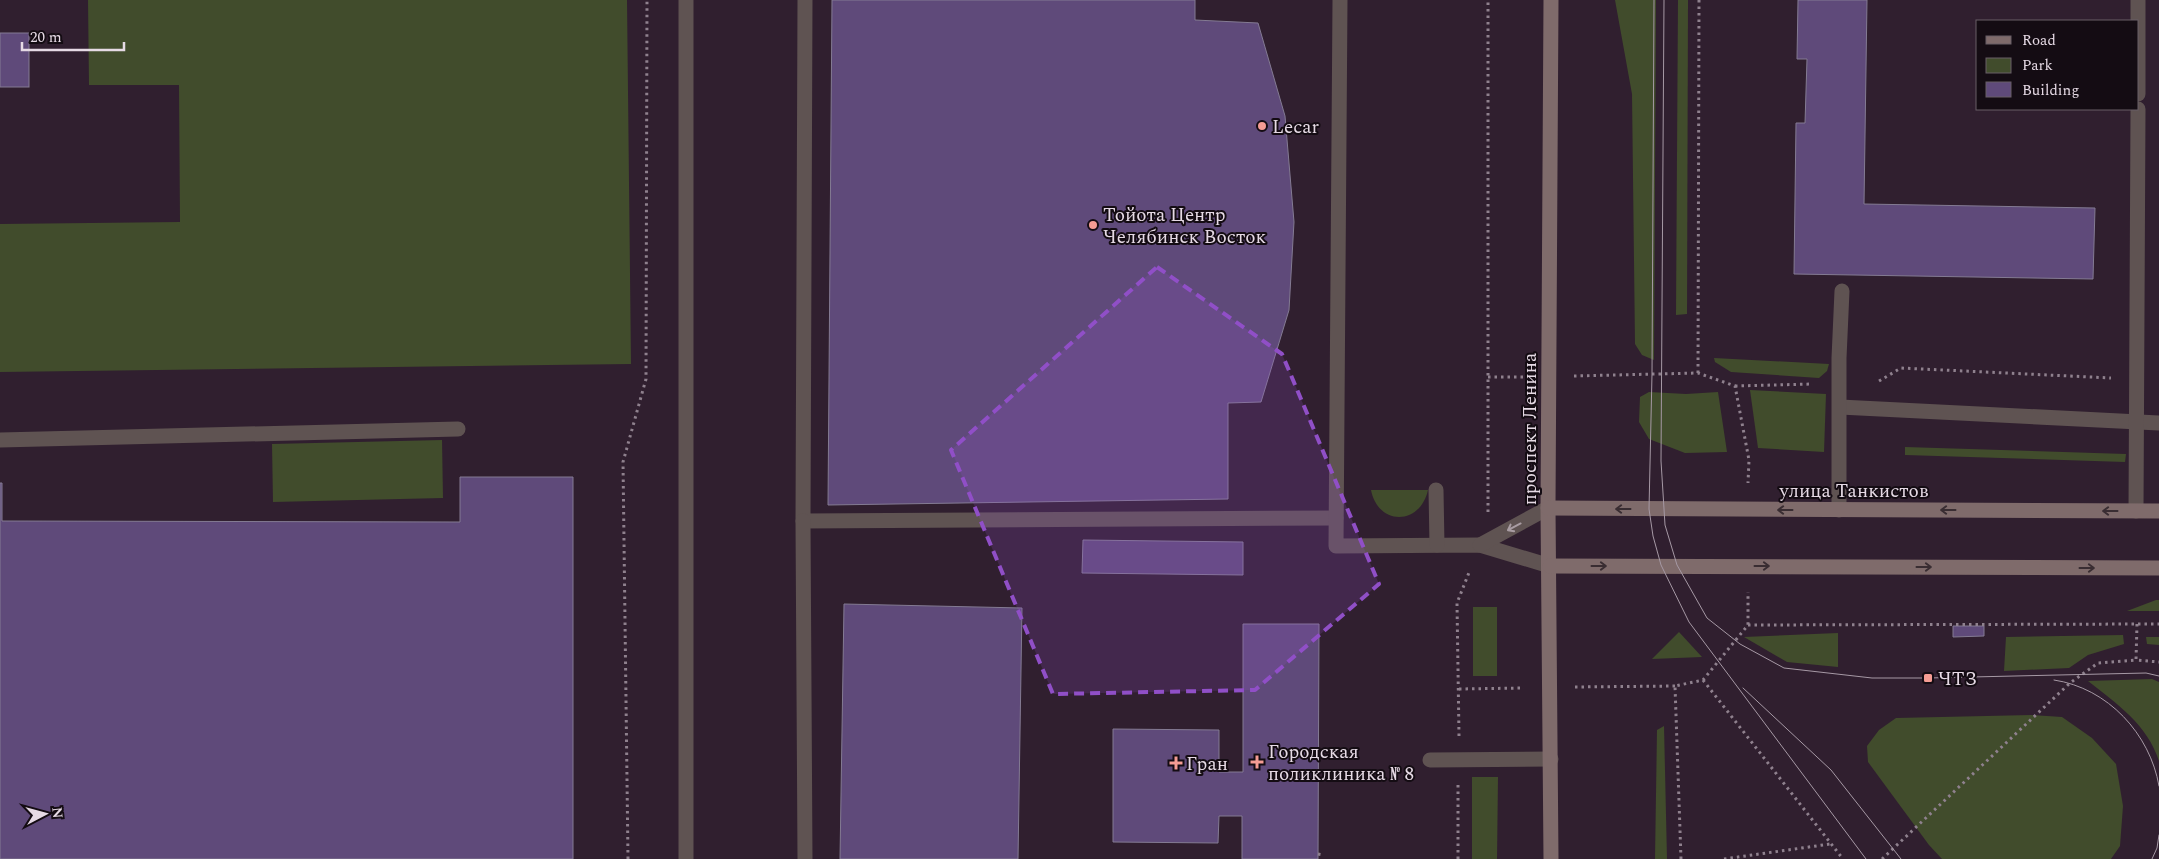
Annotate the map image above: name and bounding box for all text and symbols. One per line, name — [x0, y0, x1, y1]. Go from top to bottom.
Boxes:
scale bar — [22, 20, 125, 52]
legend — [1976, 20, 2139, 110]
text: 20 m — [30, 26, 62, 49]
text: Road — [2022, 29, 2056, 52]
text: Park — [2022, 54, 2053, 77]
text: Building — [2022, 79, 2079, 102]
place label: Lecar — [1272, 113, 1320, 142]
marker: Lecar — [1256, 120, 1268, 132]
place label: Тойота Центр Челябинск Восток — [1103, 201, 1267, 252]
marker: Тойота Центр Челябинск Восток — [1087, 219, 1099, 231]
street label: проспект Ленина — [1516, 352, 1545, 505]
street label: улица Танкистов — [1779, 477, 1928, 506]
one-way arrow — [1615, 504, 1632, 514]
one-way arrow — [1778, 505, 1794, 515]
one-way arrow — [1940, 505, 1956, 515]
one-way arrow — [2103, 506, 2119, 516]
one-way arrow — [1507, 522, 1522, 532]
one-way arrow — [1590, 561, 1607, 571]
one-way arrow — [1753, 561, 1769, 571]
one-way arrow — [1916, 562, 1932, 572]
one-way arrow — [2078, 563, 2094, 573]
place label: ЧТЗ — [1938, 665, 1977, 694]
marker: ЧТЗ — [1922, 672, 1934, 684]
place label: Городская поликлиника № 8 — [1268, 738, 1414, 789]
place label: Гран — [1186, 750, 1228, 779]
marker: Городская поликлиника № 8 — [1250, 755, 1264, 769]
marker: Гран — [1170, 757, 1182, 769]
north arrow — [20, 789, 70, 839]
text: N — [46, 806, 68, 819]

